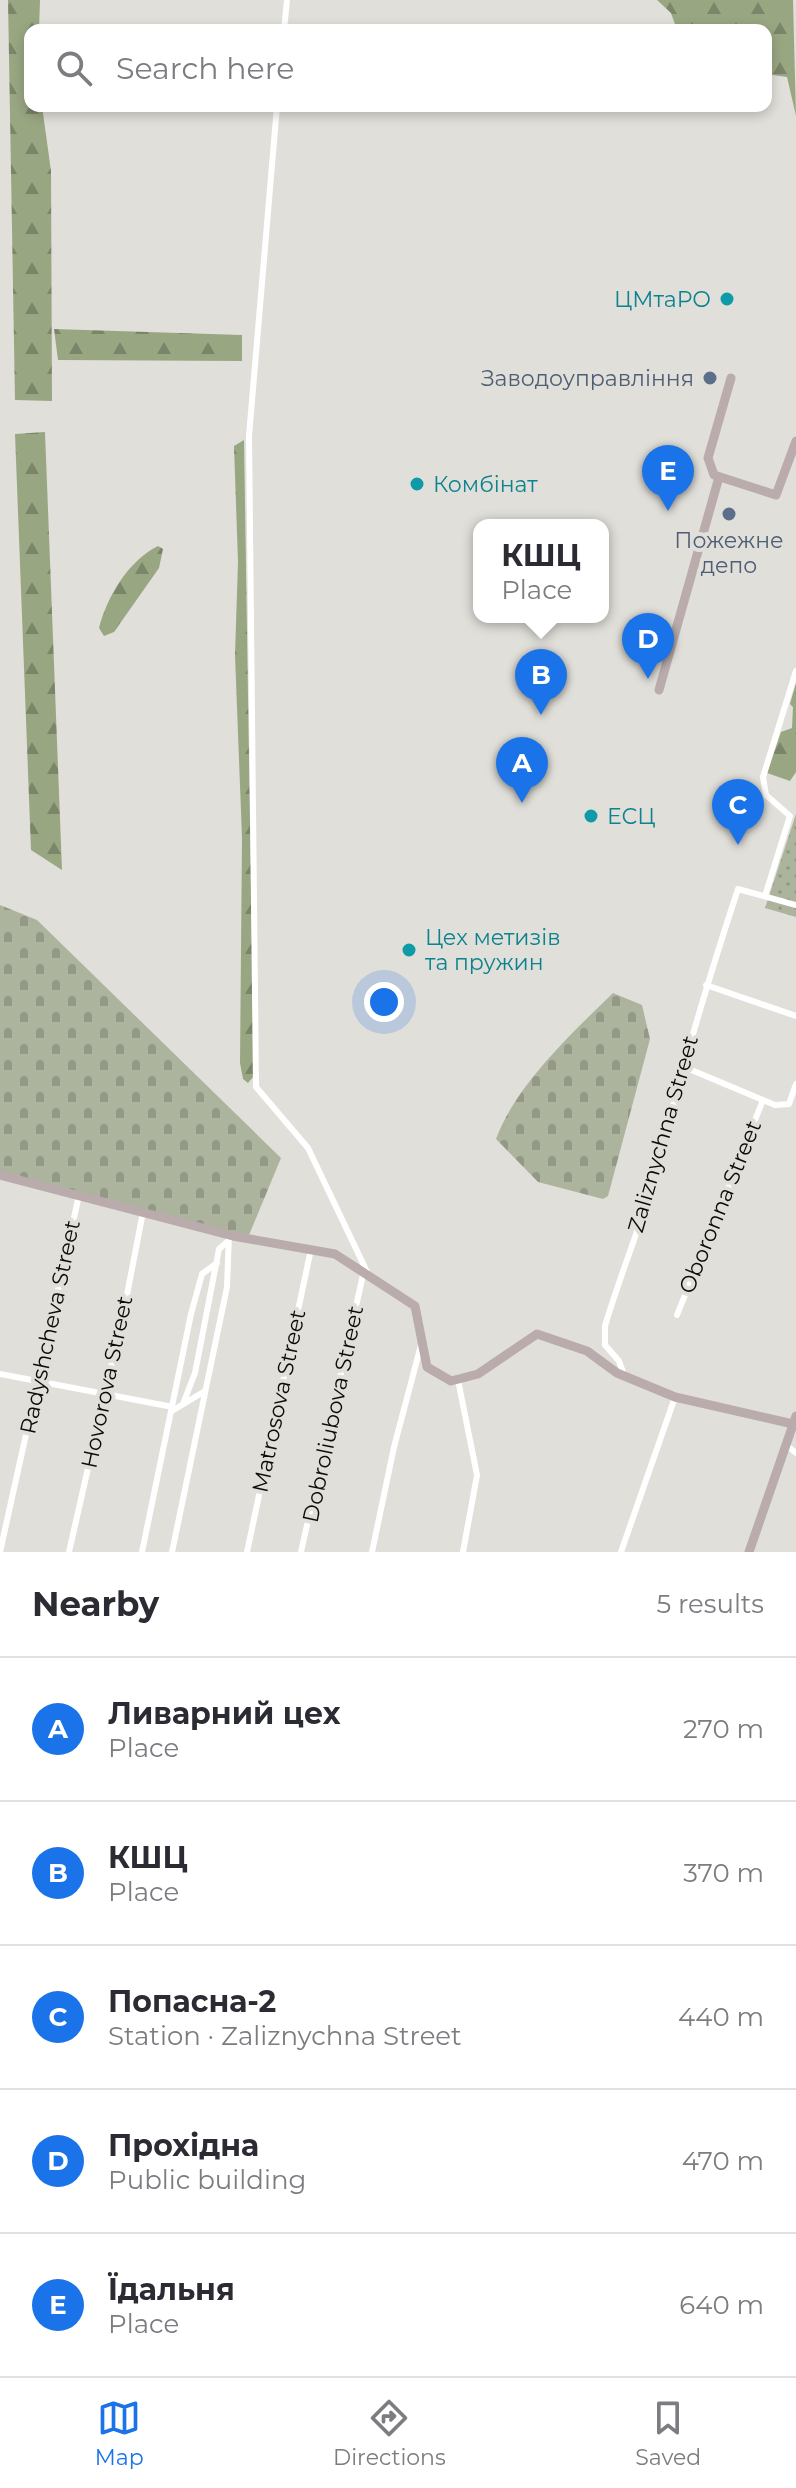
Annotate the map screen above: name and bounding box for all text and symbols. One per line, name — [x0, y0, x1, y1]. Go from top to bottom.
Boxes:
search box — [24, 24, 772, 112]
icon: search — [52, 46, 96, 90]
text: Search here — [116, 50, 294, 87]
place label: ЦМтаРО — [614, 286, 711, 313]
marker: ЦМтаРО — [718, 290, 736, 308]
place label: Заводоуправління — [481, 365, 694, 392]
marker: Заводоуправління — [701, 369, 719, 387]
pin: E — [642, 445, 694, 511]
place label: Комбінат — [433, 471, 538, 498]
marker: Комбінат — [408, 475, 426, 493]
marker: Пожежне депо — [720, 505, 738, 523]
popup — [473, 519, 609, 623]
place label: Пожежне депо — [674, 527, 784, 579]
text: КШЦ — [501, 537, 581, 574]
text: Place — [501, 574, 572, 606]
pin: D — [622, 613, 674, 679]
pin: B — [515, 649, 567, 715]
pin: A — [496, 737, 548, 803]
pin: C — [712, 779, 764, 845]
place label: ЕСЦ — [607, 803, 655, 830]
marker: ЕСЦ — [582, 807, 600, 825]
place label: Цех метизів та пружин — [425, 924, 561, 976]
marker: Цех метизів та пружин — [400, 941, 418, 959]
your location — [364, 982, 404, 1022]
street label: Zaliznychna Street — [622, 1032, 704, 1236]
street label: Oboronna Street — [673, 1116, 767, 1298]
street label: Radyshcheva Street — [14, 1218, 86, 1436]
street label: Hovorova Street — [76, 1293, 138, 1471]
street label: Dobroliubova Street — [297, 1303, 369, 1525]
street label: Matrosova Street — [246, 1307, 312, 1495]
text: Nearby — [32, 1583, 159, 1625]
text: 5 results — [657, 1588, 764, 1620]
text: Ливарний цех — [108, 1695, 341, 1732]
text: A — [48, 1713, 68, 1745]
text: 270 m — [683, 1713, 764, 1745]
text: Place — [108, 1732, 179, 1764]
text: КШЦ — [108, 1839, 188, 1876]
text: B — [48, 1857, 68, 1889]
text: 370 m — [683, 1857, 764, 1889]
text: Place — [108, 1876, 179, 1908]
text: Попасна-2 — [108, 1983, 276, 2020]
text: C — [49, 2001, 67, 2033]
text: 440 m — [678, 2001, 764, 2033]
text: Station · Zaliznychna Street — [108, 2020, 462, 2052]
text: Прохідна — [108, 2127, 259, 2164]
text: D — [47, 2145, 69, 2177]
text: 470 m — [682, 2145, 764, 2177]
text: Public building — [108, 2164, 306, 2196]
text: Їдальня — [108, 2271, 235, 2308]
text: E — [49, 2289, 67, 2321]
text: 640 m — [679, 2289, 764, 2321]
text: Place — [108, 2308, 179, 2340]
tab: Map — [95, 2396, 144, 2471]
tab: Directions — [333, 2396, 446, 2471]
tab: Saved — [635, 2396, 701, 2471]

